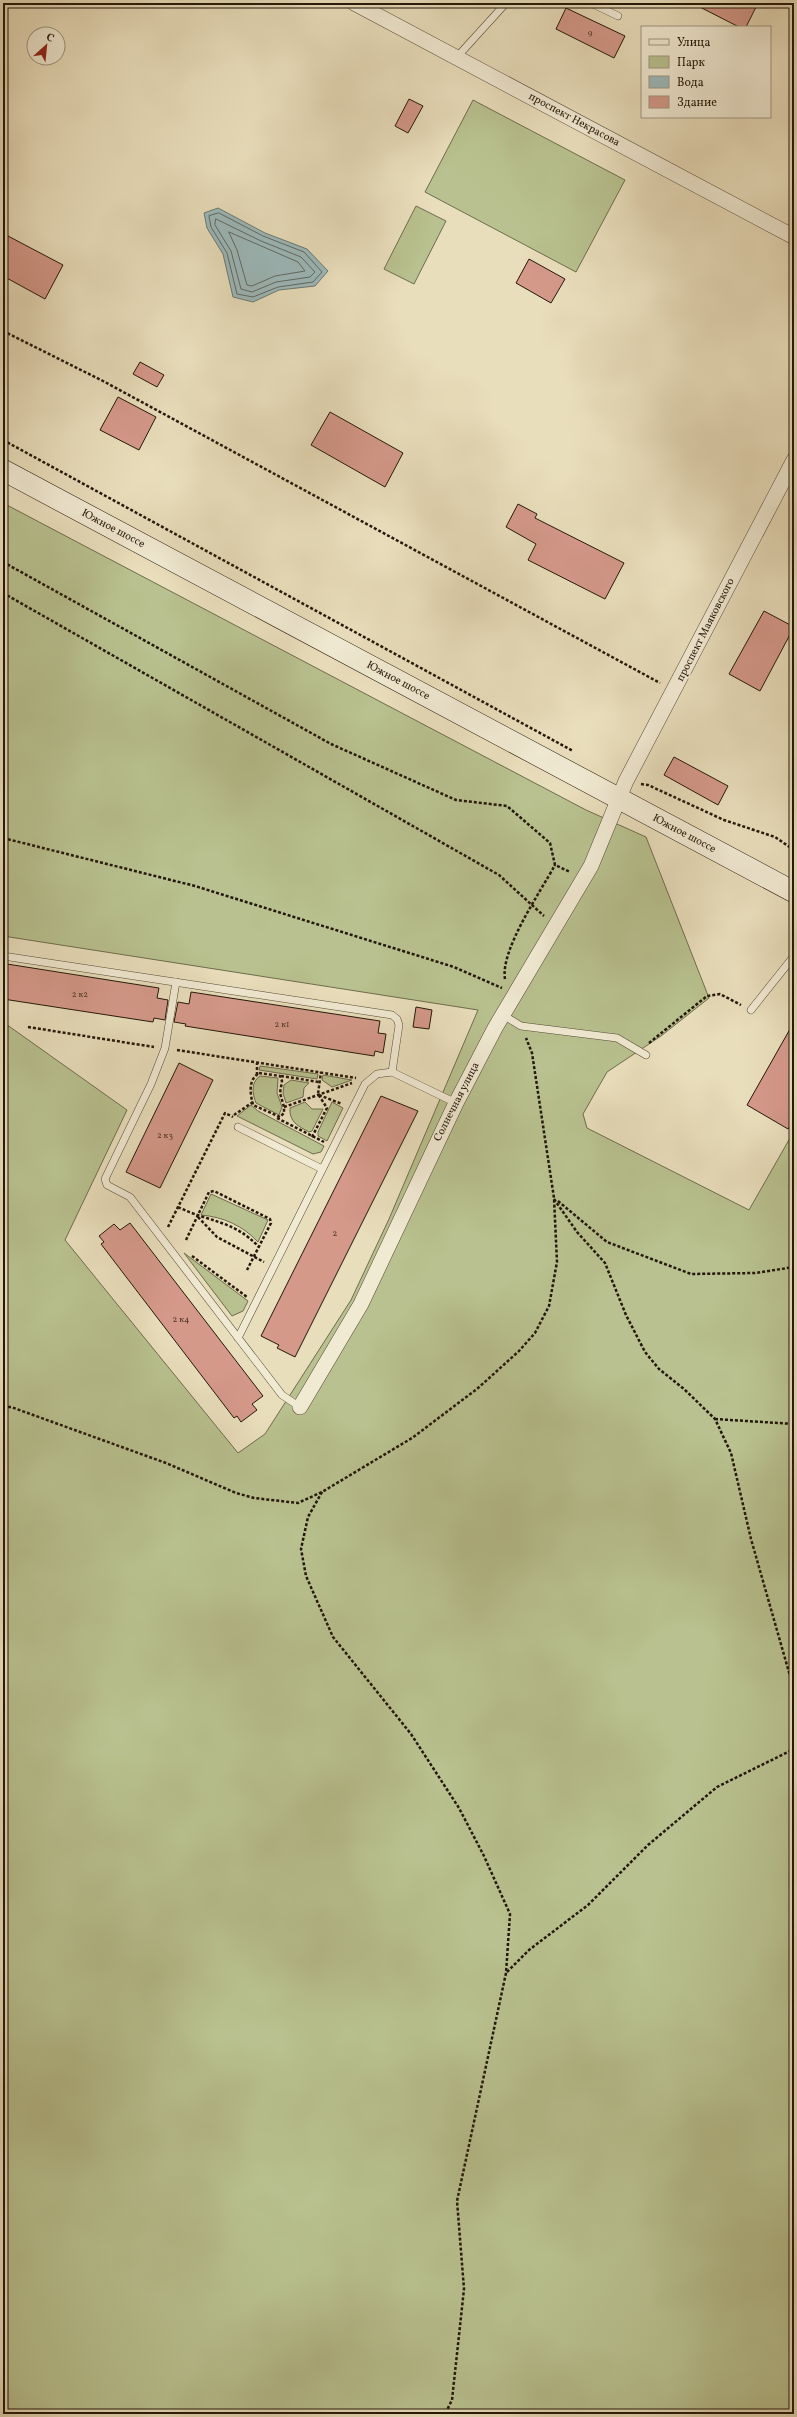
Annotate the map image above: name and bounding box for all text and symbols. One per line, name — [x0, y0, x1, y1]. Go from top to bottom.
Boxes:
north arrow — [26, 26, 66, 66]
legend — [641, 26, 771, 118]
house number: 9 — [588, 27, 593, 40]
text: С — [43, 30, 56, 47]
text: Улица — [677, 35, 710, 51]
text: Парк — [677, 55, 705, 71]
text: Вода — [677, 75, 704, 91]
street label: проспект Некрасова — [526, 90, 623, 151]
text: Здание — [677, 95, 717, 111]
street label: Южное шоссе — [79, 506, 147, 552]
street label: проспект Маяковского — [673, 576, 739, 684]
street label: Южное шоссе — [364, 658, 432, 704]
street label: Южное шоссе — [650, 811, 718, 857]
house number: 2 к2 — [72, 988, 88, 1001]
house number: 2 к1 — [275, 1018, 289, 1031]
street label: Солнечная улица — [431, 1059, 484, 1144]
house number: 2 к3 — [157, 1129, 173, 1142]
house number: 2 — [333, 1227, 338, 1240]
house number: 2 к4 — [173, 1313, 189, 1326]

